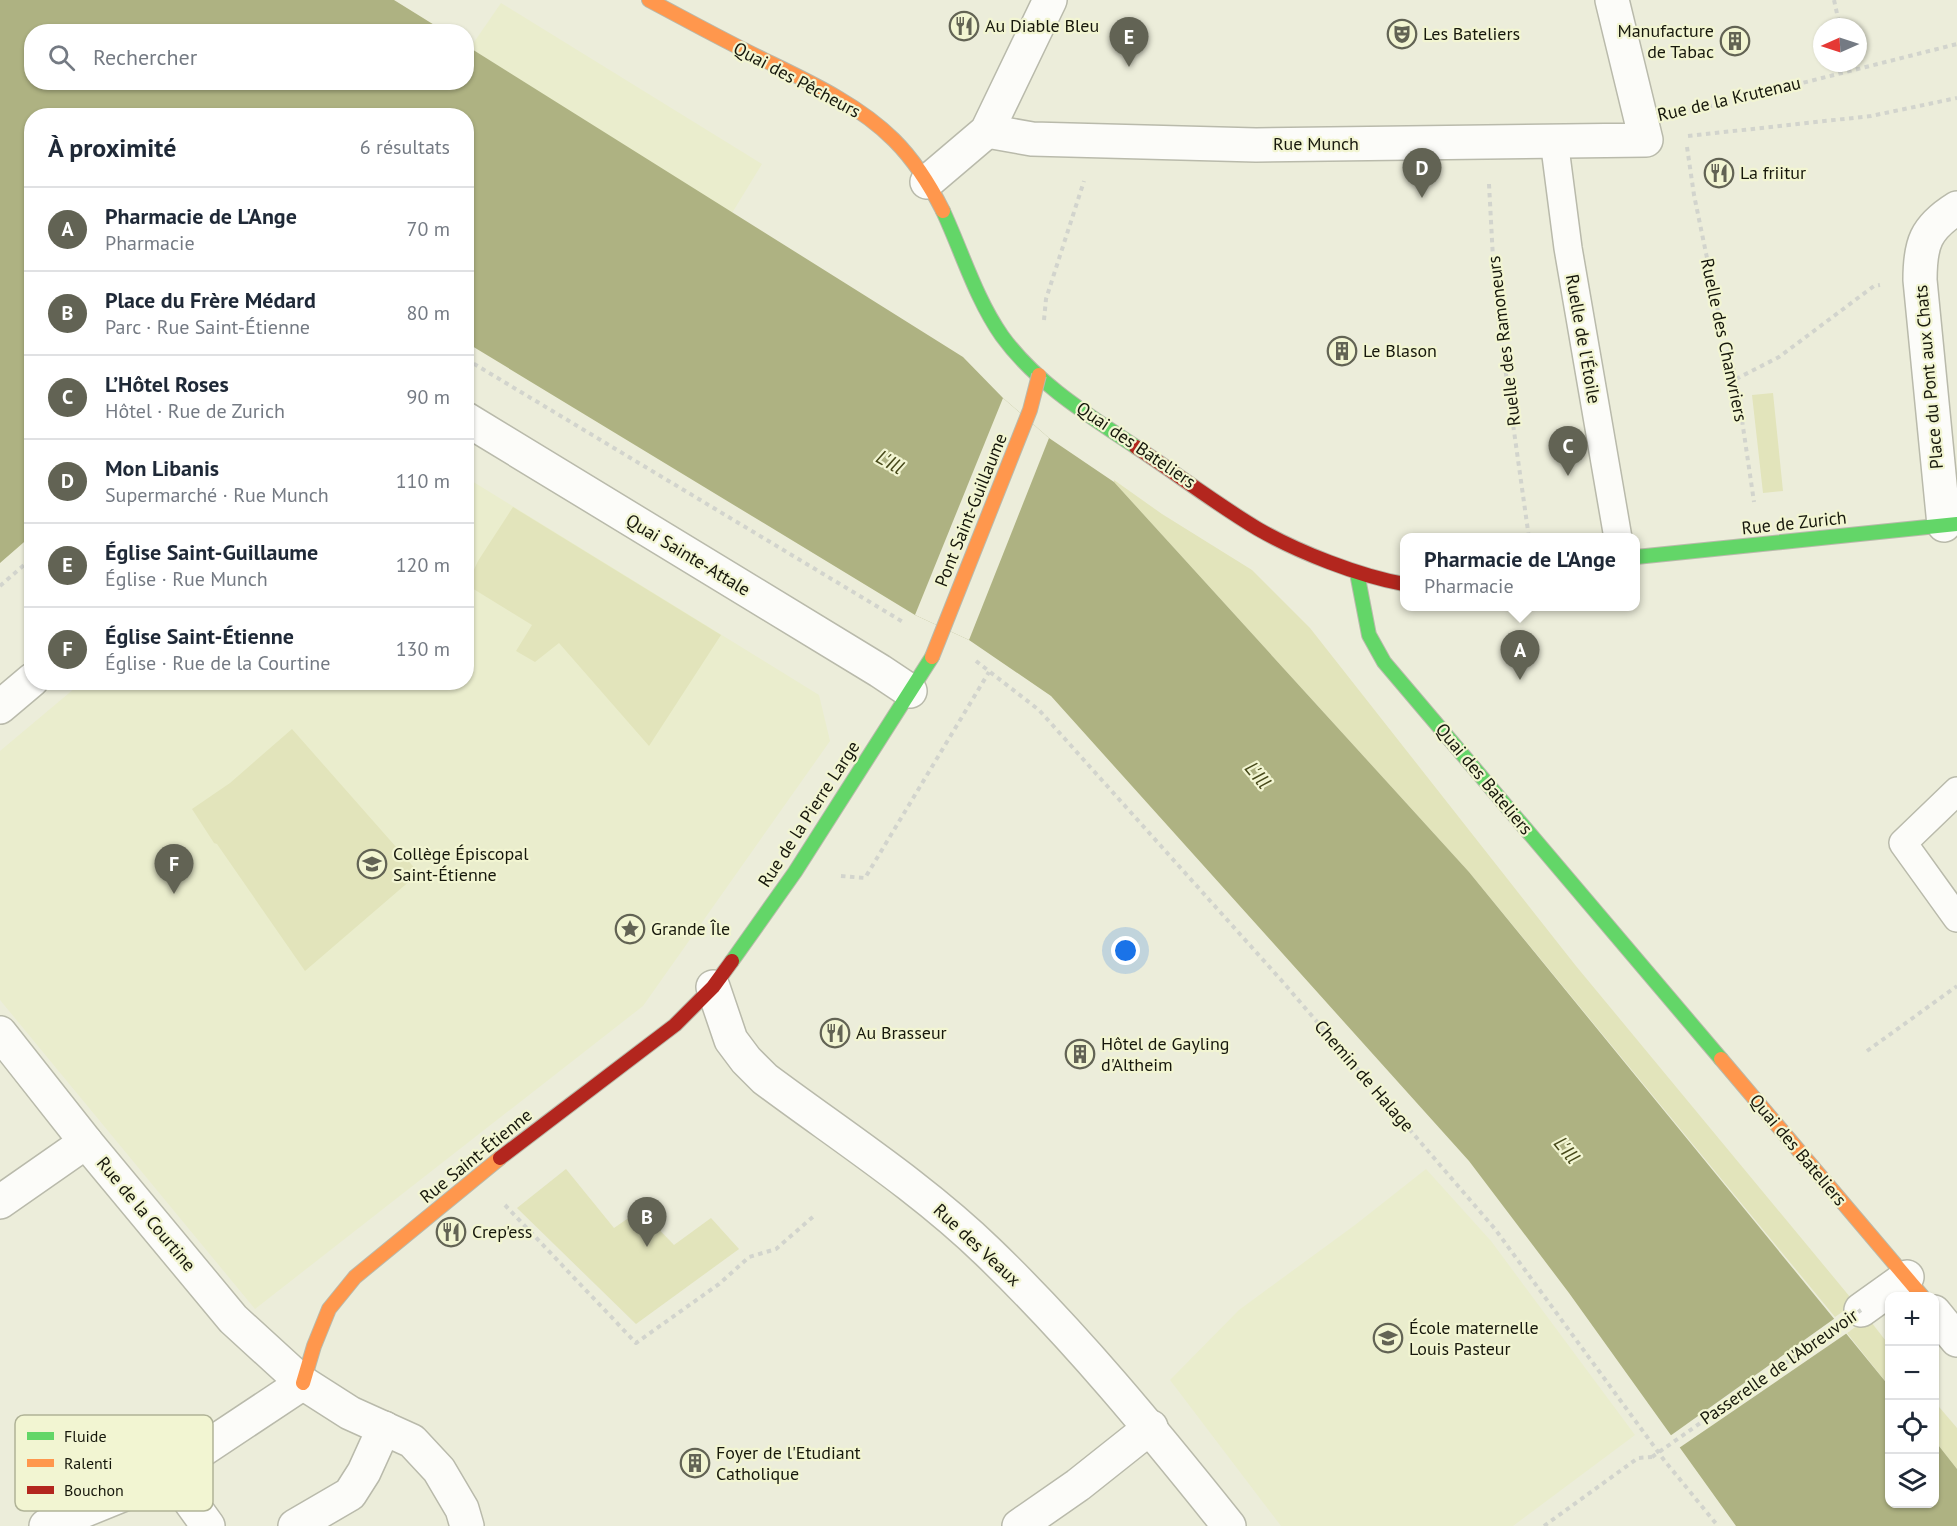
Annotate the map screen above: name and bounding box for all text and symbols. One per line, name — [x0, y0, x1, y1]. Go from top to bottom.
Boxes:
restaurant icon: Au Diable Bleu — [948, 10, 980, 42]
place label: Au Diable Bleu — [985, 14, 1099, 37]
pin: E — [1110, 17, 1148, 67]
theatre icon: Les Bateliers — [1386, 18, 1418, 50]
north arrow — [1813, 18, 1867, 72]
place label: Manufacture de Tabac — [1617, 19, 1714, 63]
place label: Les Bateliers — [1423, 22, 1520, 45]
search box — [24, 24, 474, 90]
building icon: Manufacture de Tabac — [1719, 25, 1751, 57]
street label: Quai des Pêcheurs — [730, 36, 865, 123]
icon: search — [45, 41, 78, 74]
text: Rechercher — [93, 43, 197, 71]
street label: Rue de la Krutenau — [1655, 71, 1803, 126]
text: À proximité — [48, 131, 176, 164]
street label: Rue Munch — [1273, 132, 1359, 155]
text: 6 résultats — [360, 134, 450, 160]
pin: D — [1402, 148, 1442, 198]
restaurant icon: La friitur — [1703, 157, 1735, 189]
place label: La friitur — [1740, 161, 1806, 184]
text: Pharmacie de L'Ange — [105, 202, 297, 230]
text: A — [61, 216, 74, 242]
text: 70 m — [407, 216, 450, 242]
text: Pharmacie — [105, 230, 195, 256]
street label: Ruelle des Ramoneurs — [1482, 255, 1525, 427]
street label: Ruelle des Chanvriers — [1696, 256, 1753, 424]
street label: Ruelle de l'Étoile — [1561, 272, 1606, 405]
street label: Place du Pont aux Chats — [1909, 284, 1948, 470]
text: Place du Frère Médard — [105, 286, 316, 314]
text: B — [62, 300, 73, 326]
text: 80 m — [407, 300, 450, 326]
text: Parc · Rue Saint-Étienne — [105, 314, 310, 340]
building icon: Le Blason — [1326, 335, 1358, 367]
place label: Le Blason — [1363, 339, 1437, 362]
text: L’Hôtel Roses — [105, 370, 229, 398]
text: C — [62, 384, 73, 410]
text: 90 m — [407, 384, 450, 410]
street label: Quai des Bateliers — [1072, 396, 1200, 493]
text: Hôtel · Rue de Zurich — [105, 398, 285, 424]
pin: C — [1548, 426, 1588, 476]
street label: Pont Saint-Guillaume — [929, 430, 1012, 590]
water label: L'Ill — [871, 444, 909, 481]
text: Mon Libanis — [105, 454, 219, 482]
text: D — [61, 468, 74, 494]
text: 110 m — [396, 468, 450, 494]
text: Supermarché · Rue Munch — [105, 482, 329, 508]
street label: Rue de Zurich — [1740, 506, 1848, 539]
street label: Quai Sainte-Attale — [622, 508, 755, 601]
popup — [1400, 533, 1640, 611]
text: Église Saint-Guillaume — [105, 538, 318, 566]
text: Pharmacie de L'Ange — [1424, 545, 1616, 573]
text: E — [62, 552, 73, 578]
text: 120 m — [396, 552, 450, 578]
text: Église · Rue Munch — [105, 566, 268, 592]
text: Pharmacie — [1424, 573, 1514, 599]
text: Église Saint-Étienne — [105, 622, 294, 650]
pin: A — [1500, 630, 1540, 680]
text: F — [62, 636, 73, 662]
text: 130 m — [396, 636, 450, 662]
text: Église · Rue de la Courtine — [105, 650, 330, 676]
street label: Quai des Bateliers — [1431, 718, 1538, 839]
street label: Rue de la Pierre Large — [753, 736, 864, 891]
water label: L'Ill — [1239, 756, 1277, 794]
place label: Collège Épiscopal Saint-Étienne — [393, 842, 529, 886]
pin: F — [154, 844, 194, 894]
school or university icon: Collège Épiscopal Saint-Étienne — [356, 848, 388, 880]
place icon: Grande Île — [614, 913, 646, 945]
place label: Grande Île — [651, 917, 730, 940]
your location — [1111, 936, 1140, 965]
street label: Chemin de Halage — [1309, 1015, 1419, 1136]
restaurant icon: Au Brasseur — [819, 1017, 851, 1049]
place label: Au Brasseur — [856, 1021, 947, 1044]
place label: Hôtel de Gayling d'Altheim — [1101, 1032, 1229, 1076]
building icon: Hôtel de Gayling d'Altheim — [1064, 1038, 1096, 1070]
street label: Quai des Bateliers — [1745, 1089, 1852, 1210]
street label: Rue Saint-Étienne — [415, 1103, 537, 1208]
water label: L'Ill — [1548, 1131, 1586, 1169]
street label: Rue de la Courtine — [92, 1152, 201, 1276]
pin: B — [628, 1198, 666, 1247]
street label: Rue des Veaux — [929, 1198, 1026, 1291]
restaurant icon: Crep'ess — [435, 1216, 467, 1248]
place label: Crep'ess — [472, 1220, 532, 1243]
map controls — [1885, 1292, 1939, 1508]
button: + — [1885, 1292, 1939, 1346]
street label: Passerelle de l'Abreuvoir — [1695, 1303, 1862, 1430]
place label: École maternelle Louis Pasteur — [1409, 1316, 1539, 1360]
school or university icon: École maternelle Louis Pasteur — [1372, 1322, 1404, 1354]
button: − — [1885, 1346, 1939, 1400]
button: locate — [1885, 1400, 1939, 1454]
legend — [15, 1415, 213, 1511]
text: Fluide — [64, 1426, 107, 1446]
place label: Foyer de l'Etudiant Catholique — [716, 1441, 861, 1485]
building icon: Foyer de l'Etudiant Catholique — [679, 1447, 711, 1479]
text: Ralenti — [64, 1453, 113, 1473]
button: layers — [1885, 1454, 1939, 1508]
text: Bouchon — [64, 1480, 124, 1500]

